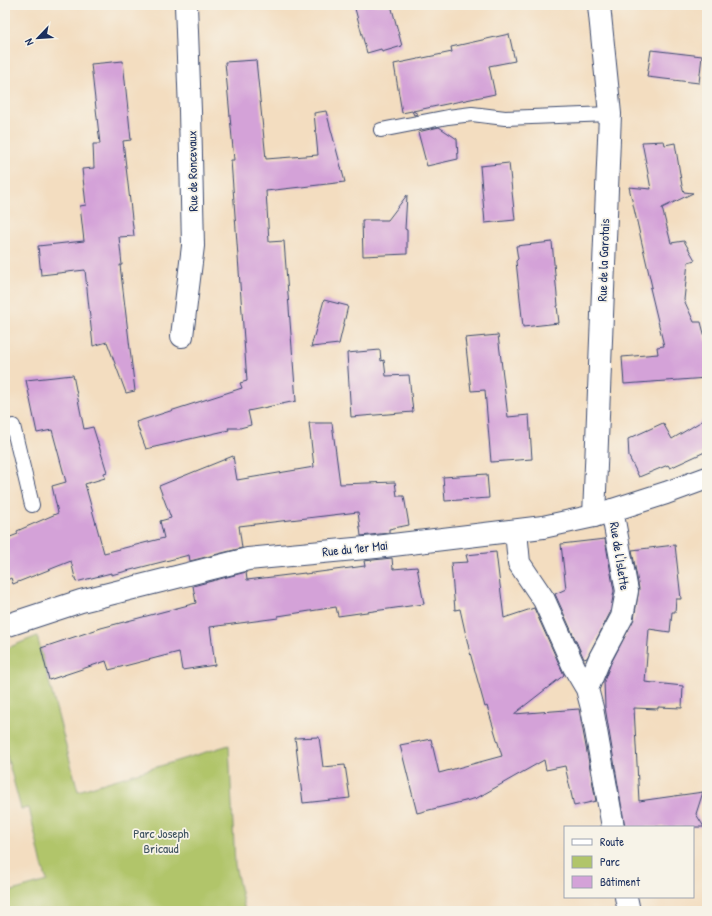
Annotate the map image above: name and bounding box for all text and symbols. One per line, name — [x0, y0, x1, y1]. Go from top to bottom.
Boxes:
north arrow — [18, 18, 58, 58]
text: N — [21, 36, 37, 48]
street label: Rue de Roncevaux — [182, 130, 202, 212]
street label: Rue de la Garotais — [593, 218, 613, 302]
street label: Rue de l'Islette — [606, 521, 634, 591]
street label: Rue du 1er Mai — [321, 536, 389, 560]
park label: Parc Joseph Bricaud — [133, 824, 189, 857]
legend — [564, 826, 694, 898]
text: Route — [600, 833, 624, 850]
text: Parc — [600, 853, 620, 870]
text: Bâtiment — [600, 873, 641, 890]

